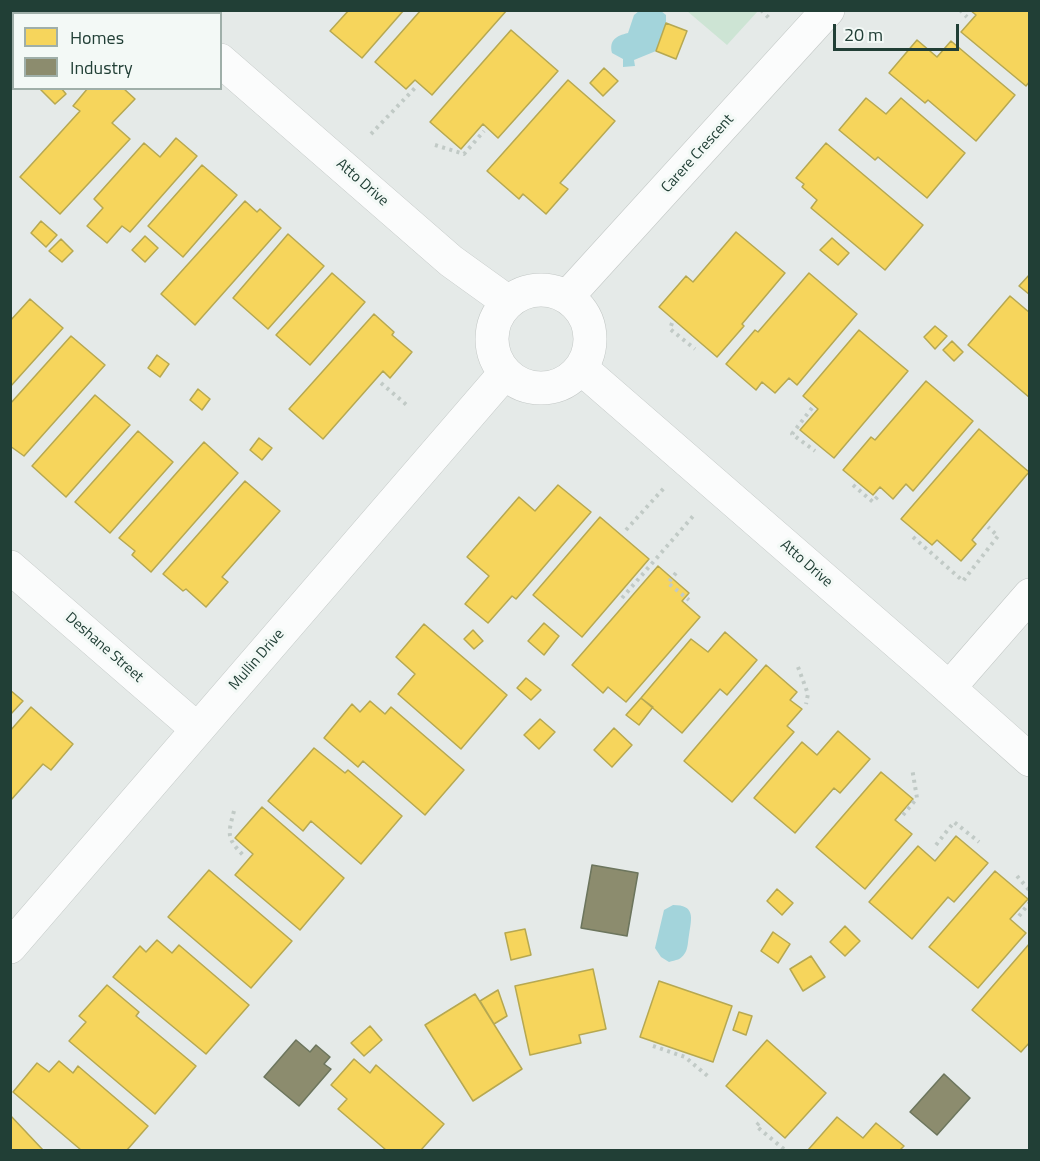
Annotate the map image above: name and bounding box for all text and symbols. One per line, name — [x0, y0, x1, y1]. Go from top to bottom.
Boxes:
legend — [12, 12, 222, 90]
scale bar — [836, 12, 962, 50]
text: 20 m — [844, 21, 883, 48]
text: Homes — [70, 24, 124, 51]
text: Industry — [70, 54, 133, 81]
street label: Carere Crescent — [658, 111, 738, 197]
street label: Atto Drive — [332, 155, 392, 211]
street label: Atto Drive — [776, 536, 836, 592]
street label: Deshane Street — [61, 609, 147, 687]
street label: Mullin Drive — [226, 626, 288, 694]

